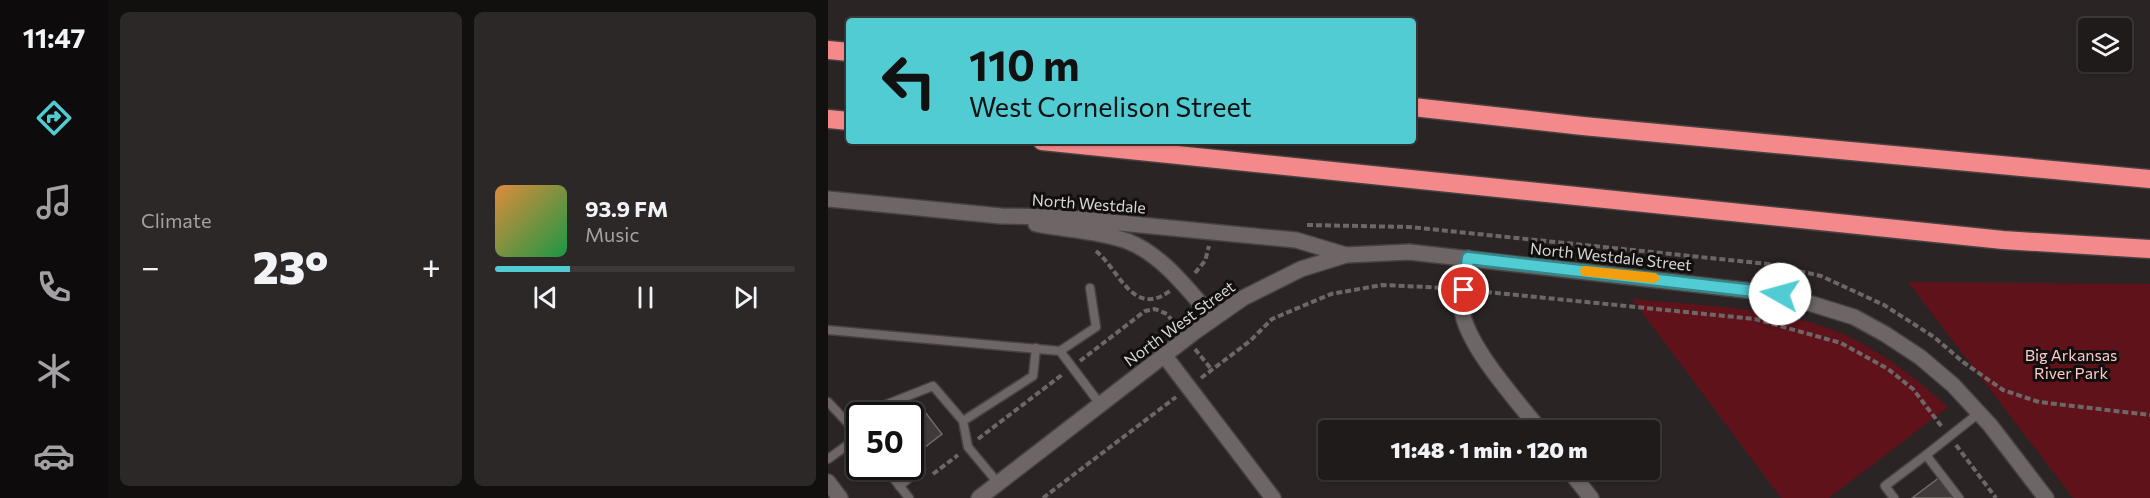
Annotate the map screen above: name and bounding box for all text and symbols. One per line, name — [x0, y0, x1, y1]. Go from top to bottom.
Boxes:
map controls — [2078, 18, 2132, 72]
button: layers — [2078, 18, 2132, 72]
text: 11:47 — [23, 21, 85, 54]
text: 110 m — [969, 38, 1080, 90]
icon: left — [870, 42, 948, 120]
text: West Cornelison Street — [969, 90, 1252, 123]
icon: directions — [33, 97, 75, 139]
icon: music — [33, 181, 75, 223]
street label: North Westdale — [1031, 190, 1147, 216]
text: 93.9 FM — [585, 195, 668, 222]
text: Climate — [141, 208, 211, 232]
text: Music — [585, 222, 639, 246]
text: 23° — [253, 238, 329, 293]
street label: North Westdale Street — [1529, 238, 1693, 274]
text: − — [141, 245, 160, 286]
text: + — [422, 245, 441, 286]
position arrow — [1748, 262, 1812, 326]
pin — [1438, 264, 1489, 315]
icon: phone — [33, 266, 75, 308]
icon: arrive — [1447, 273, 1480, 306]
street label: North West Street — [1120, 276, 1239, 370]
icon: previous — [529, 281, 562, 314]
icon: pause — [629, 281, 662, 314]
icon: next — [729, 281, 762, 314]
park label: Big Arkansas River Park — [2025, 345, 2117, 382]
icon: climate — [33, 350, 75, 392]
speed limit sign: 50 — [846, 402, 924, 480]
icon: car — [33, 435, 75, 477]
text: 11:48 · 1 min · 120 m — [1391, 436, 1587, 463]

